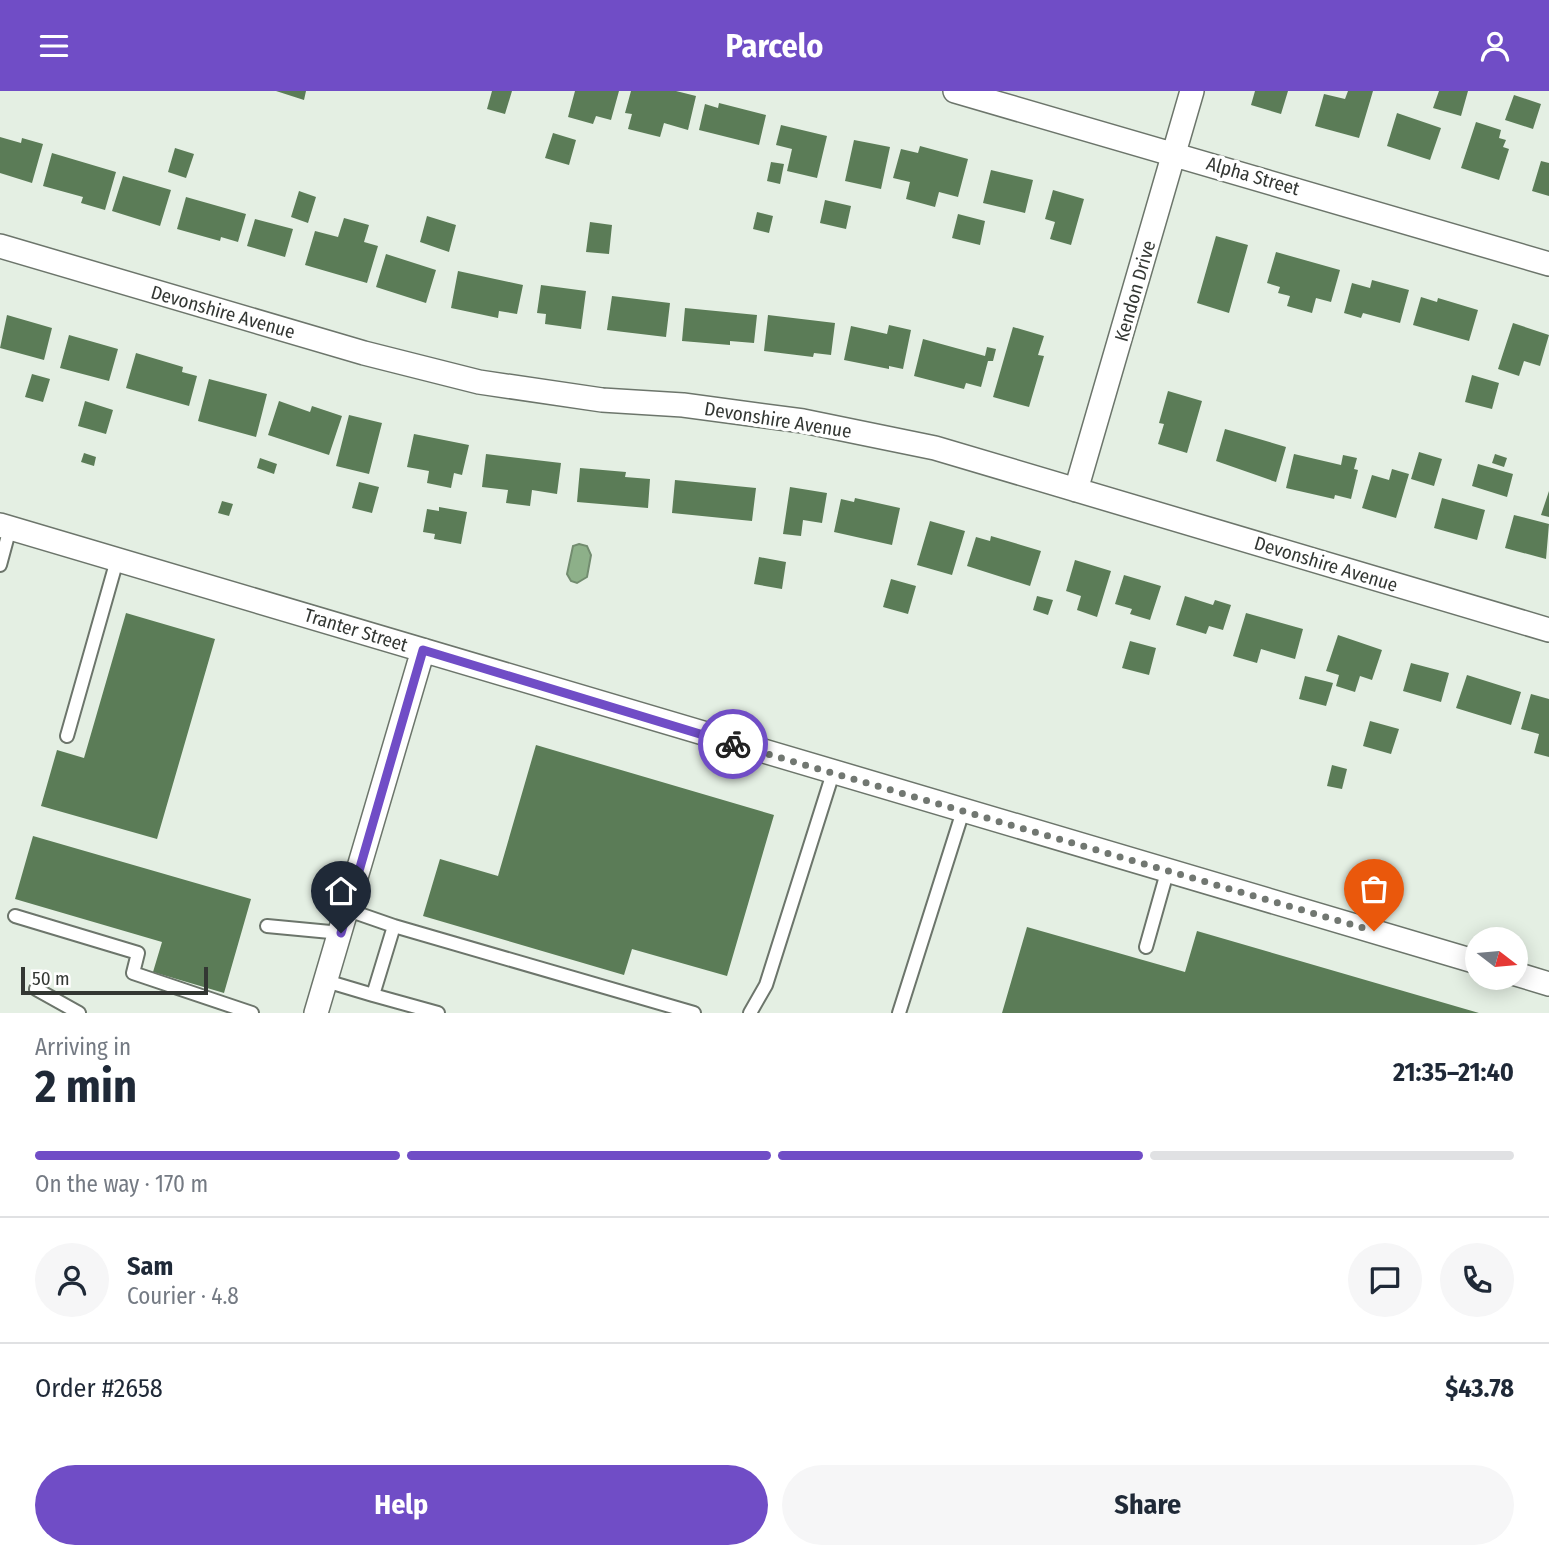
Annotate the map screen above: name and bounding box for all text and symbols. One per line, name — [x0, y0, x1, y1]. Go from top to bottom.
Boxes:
icon: menu — [35, 27, 73, 65]
text: Parcelo — [726, 27, 823, 65]
icon: person — [1476, 27, 1514, 65]
street label: Alpha Street — [1204, 152, 1303, 200]
street label: Kendon Drive — [1110, 238, 1160, 344]
street label: Devonshire Avenue — [148, 280, 298, 344]
street label: Devonshire Avenue — [703, 397, 853, 443]
street label: Devonshire Avenue — [1252, 531, 1400, 597]
street label: Tranter Street — [302, 603, 411, 657]
courier — [698, 709, 768, 779]
icon: bike — [714, 725, 752, 763]
pin — [1344, 859, 1404, 931]
pin — [311, 861, 371, 933]
icon: bag — [1355, 870, 1393, 908]
icon: home — [322, 872, 360, 910]
north arrow — [1465, 927, 1528, 991]
map controls — [1465, 927, 1528, 990]
scale bar — [21, 964, 208, 996]
text: 50 m — [32, 967, 70, 990]
text: Arriving in — [35, 1033, 131, 1061]
text: 21:35–21:40 — [1393, 1057, 1514, 1088]
text: 2 min — [35, 1059, 137, 1114]
text: On the way · 170 m — [35, 1170, 208, 1198]
button: person — [35, 1243, 109, 1317]
button: chat — [1348, 1243, 1422, 1317]
button: phone — [1440, 1243, 1514, 1317]
text: Sam — [127, 1251, 173, 1282]
text: Courier · 4.8 — [127, 1282, 239, 1310]
text: Order #2658 — [35, 1373, 163, 1404]
text: $43.78 — [1445, 1373, 1514, 1404]
button: Help — [35, 1465, 768, 1545]
button: Share — [782, 1465, 1514, 1545]

